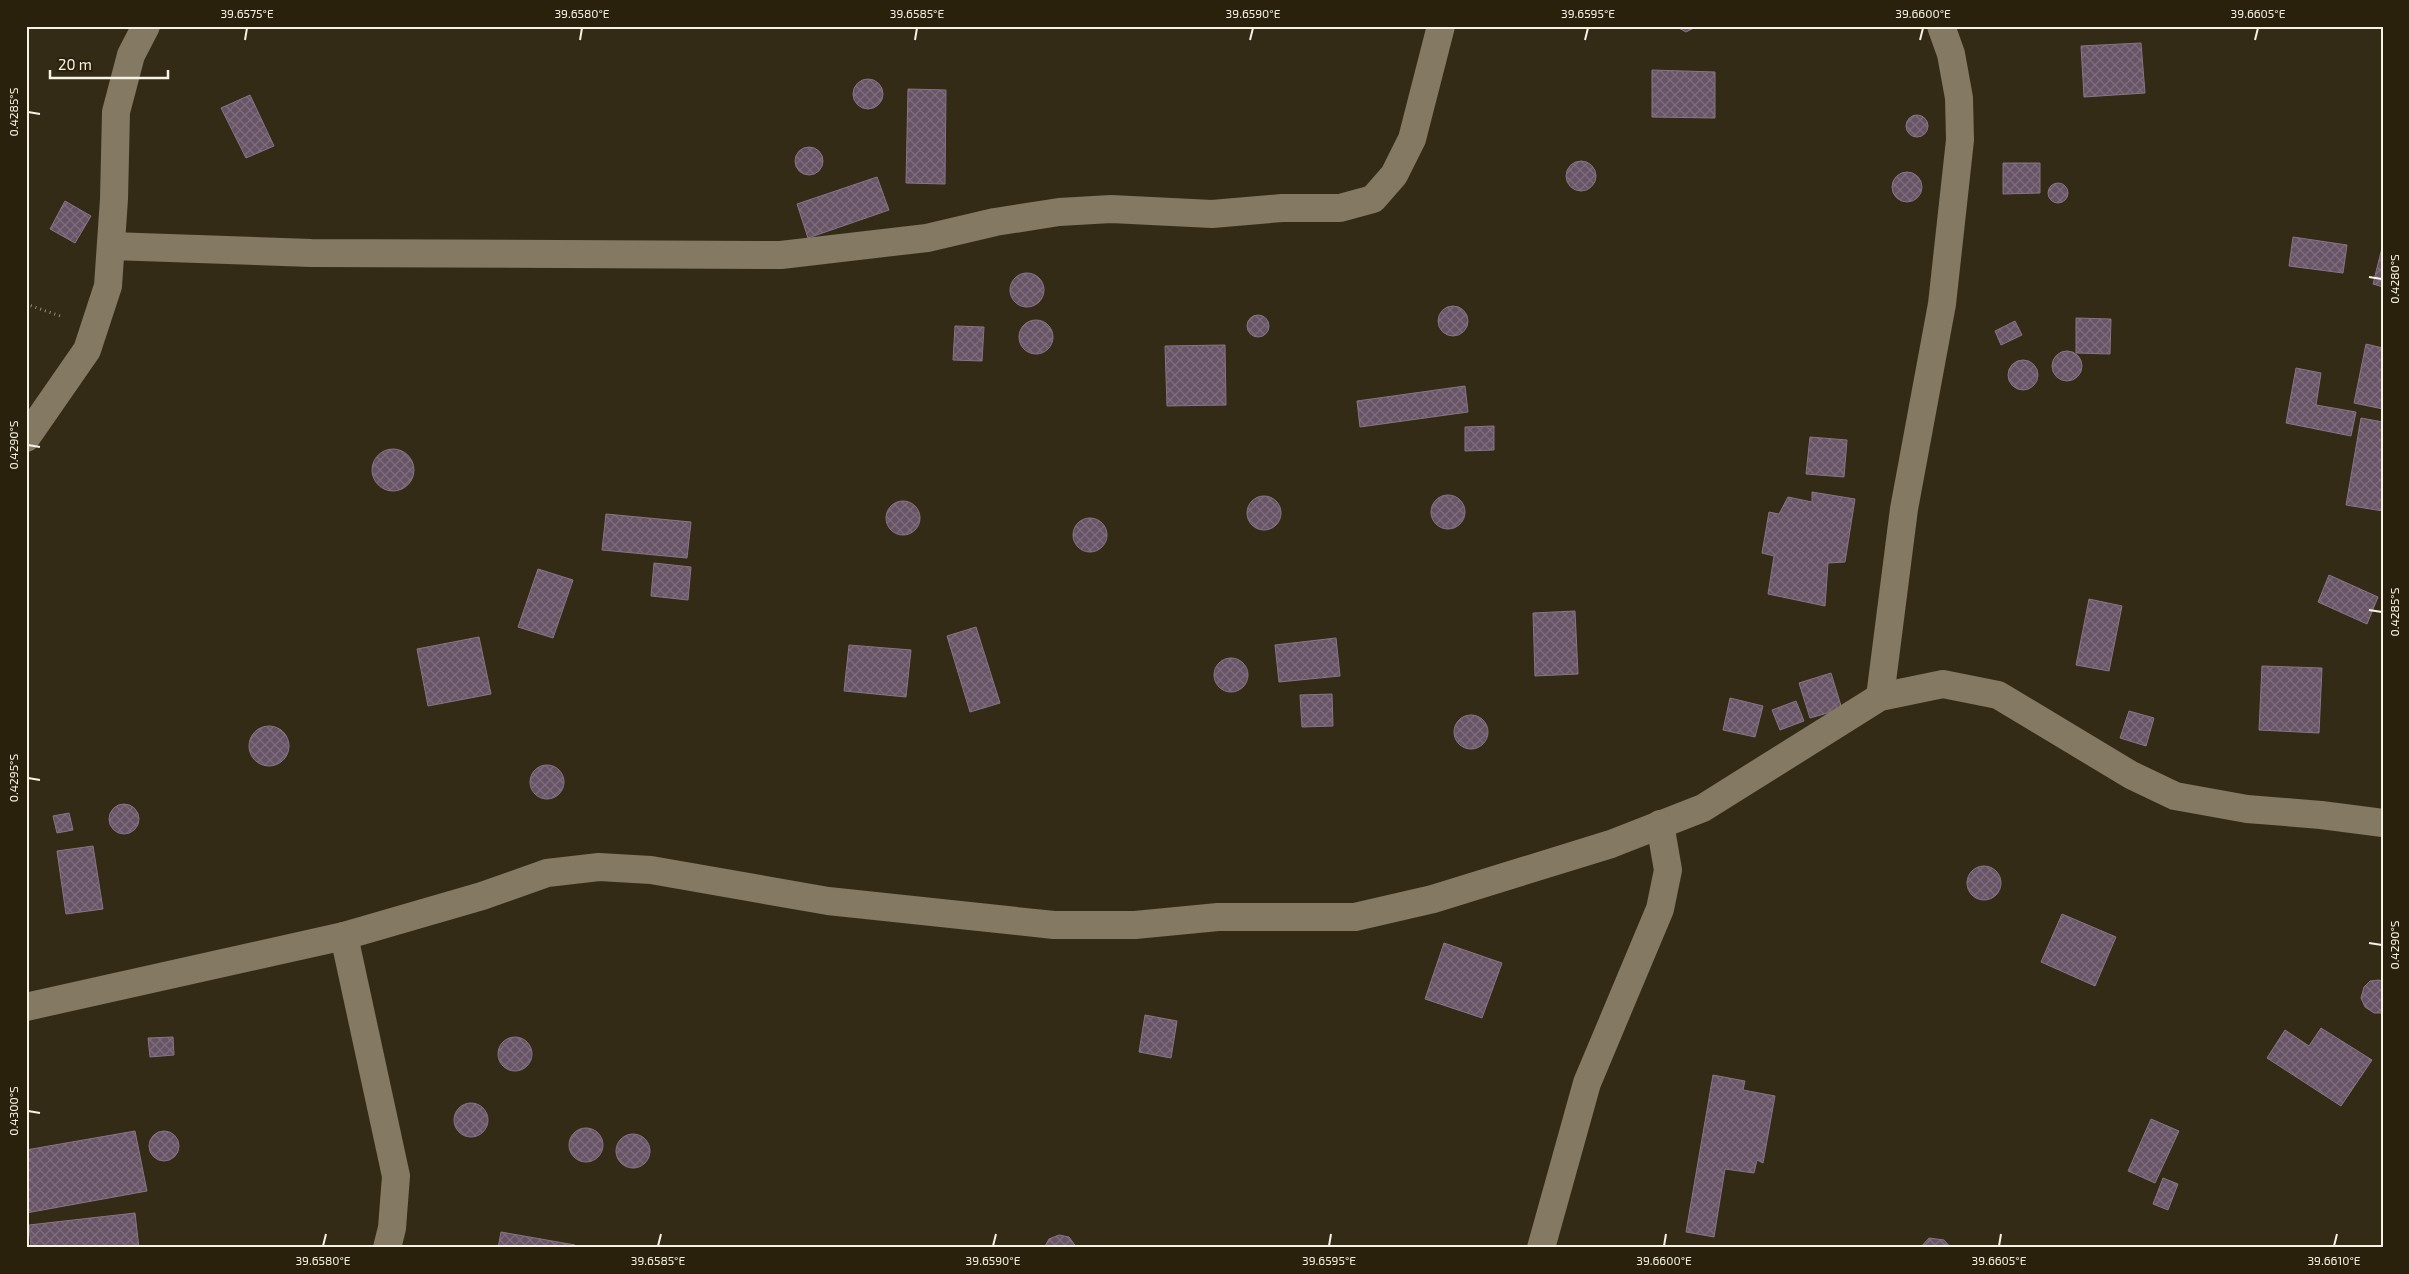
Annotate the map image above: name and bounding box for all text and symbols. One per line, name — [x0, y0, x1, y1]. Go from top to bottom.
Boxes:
text: 39.6575°E — [220, 6, 274, 20]
text: 39.6580°E — [554, 6, 610, 20]
text: 39.6585°E — [890, 6, 944, 20]
text: 39.6590°E — [1226, 6, 1281, 20]
text: 39.6595°E — [1561, 6, 1615, 20]
text: 39.6600°E — [1895, 6, 1951, 20]
text: 39.6605°E — [2231, 6, 2286, 20]
scale bar — [50, 48, 168, 80]
text: 20 m — [58, 55, 92, 73]
text: 0.4285°S — [6, 87, 20, 136]
text: 0.4280°S — [2387, 254, 2401, 304]
text: 0.4290°S — [6, 420, 20, 470]
text: 0.4285°S — [2387, 587, 2401, 636]
text: 0.4295°S — [6, 754, 20, 802]
text: 0.4290°S — [2387, 920, 2401, 970]
text: 0.4300°S — [6, 1086, 20, 1136]
text: 39.6580°E — [295, 1253, 351, 1267]
text: 39.6585°E — [631, 1253, 685, 1267]
text: 39.6590°E — [966, 1253, 1021, 1267]
text: 39.6595°E — [1302, 1253, 1356, 1267]
text: 39.6600°E — [1636, 1253, 1692, 1267]
text: 39.6605°E — [1972, 1253, 2027, 1267]
text: 39.6610°E — [2307, 1253, 2361, 1267]

